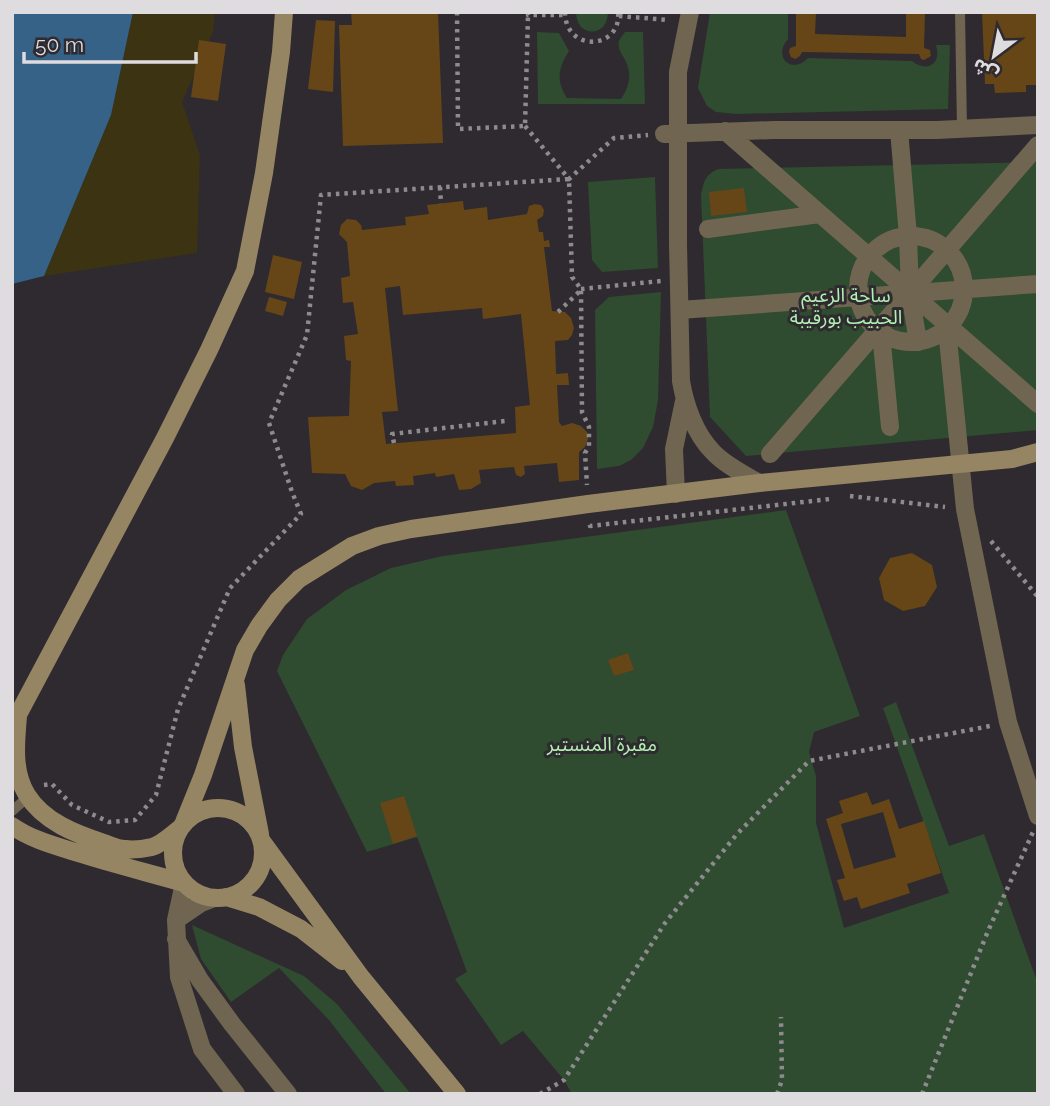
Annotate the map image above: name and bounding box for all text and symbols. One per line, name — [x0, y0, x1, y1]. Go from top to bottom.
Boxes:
scale bar — [24, 21, 196, 65]
north arrow — [959, 21, 1029, 91]
text: 50 m — [35, 32, 84, 57]
text: ش — [968, 54, 1002, 87]
park label: ساحة الزعيم الحبيب بورقيبة — [790, 284, 902, 329]
park label: مقبرة المنستير — [546, 733, 657, 756]

